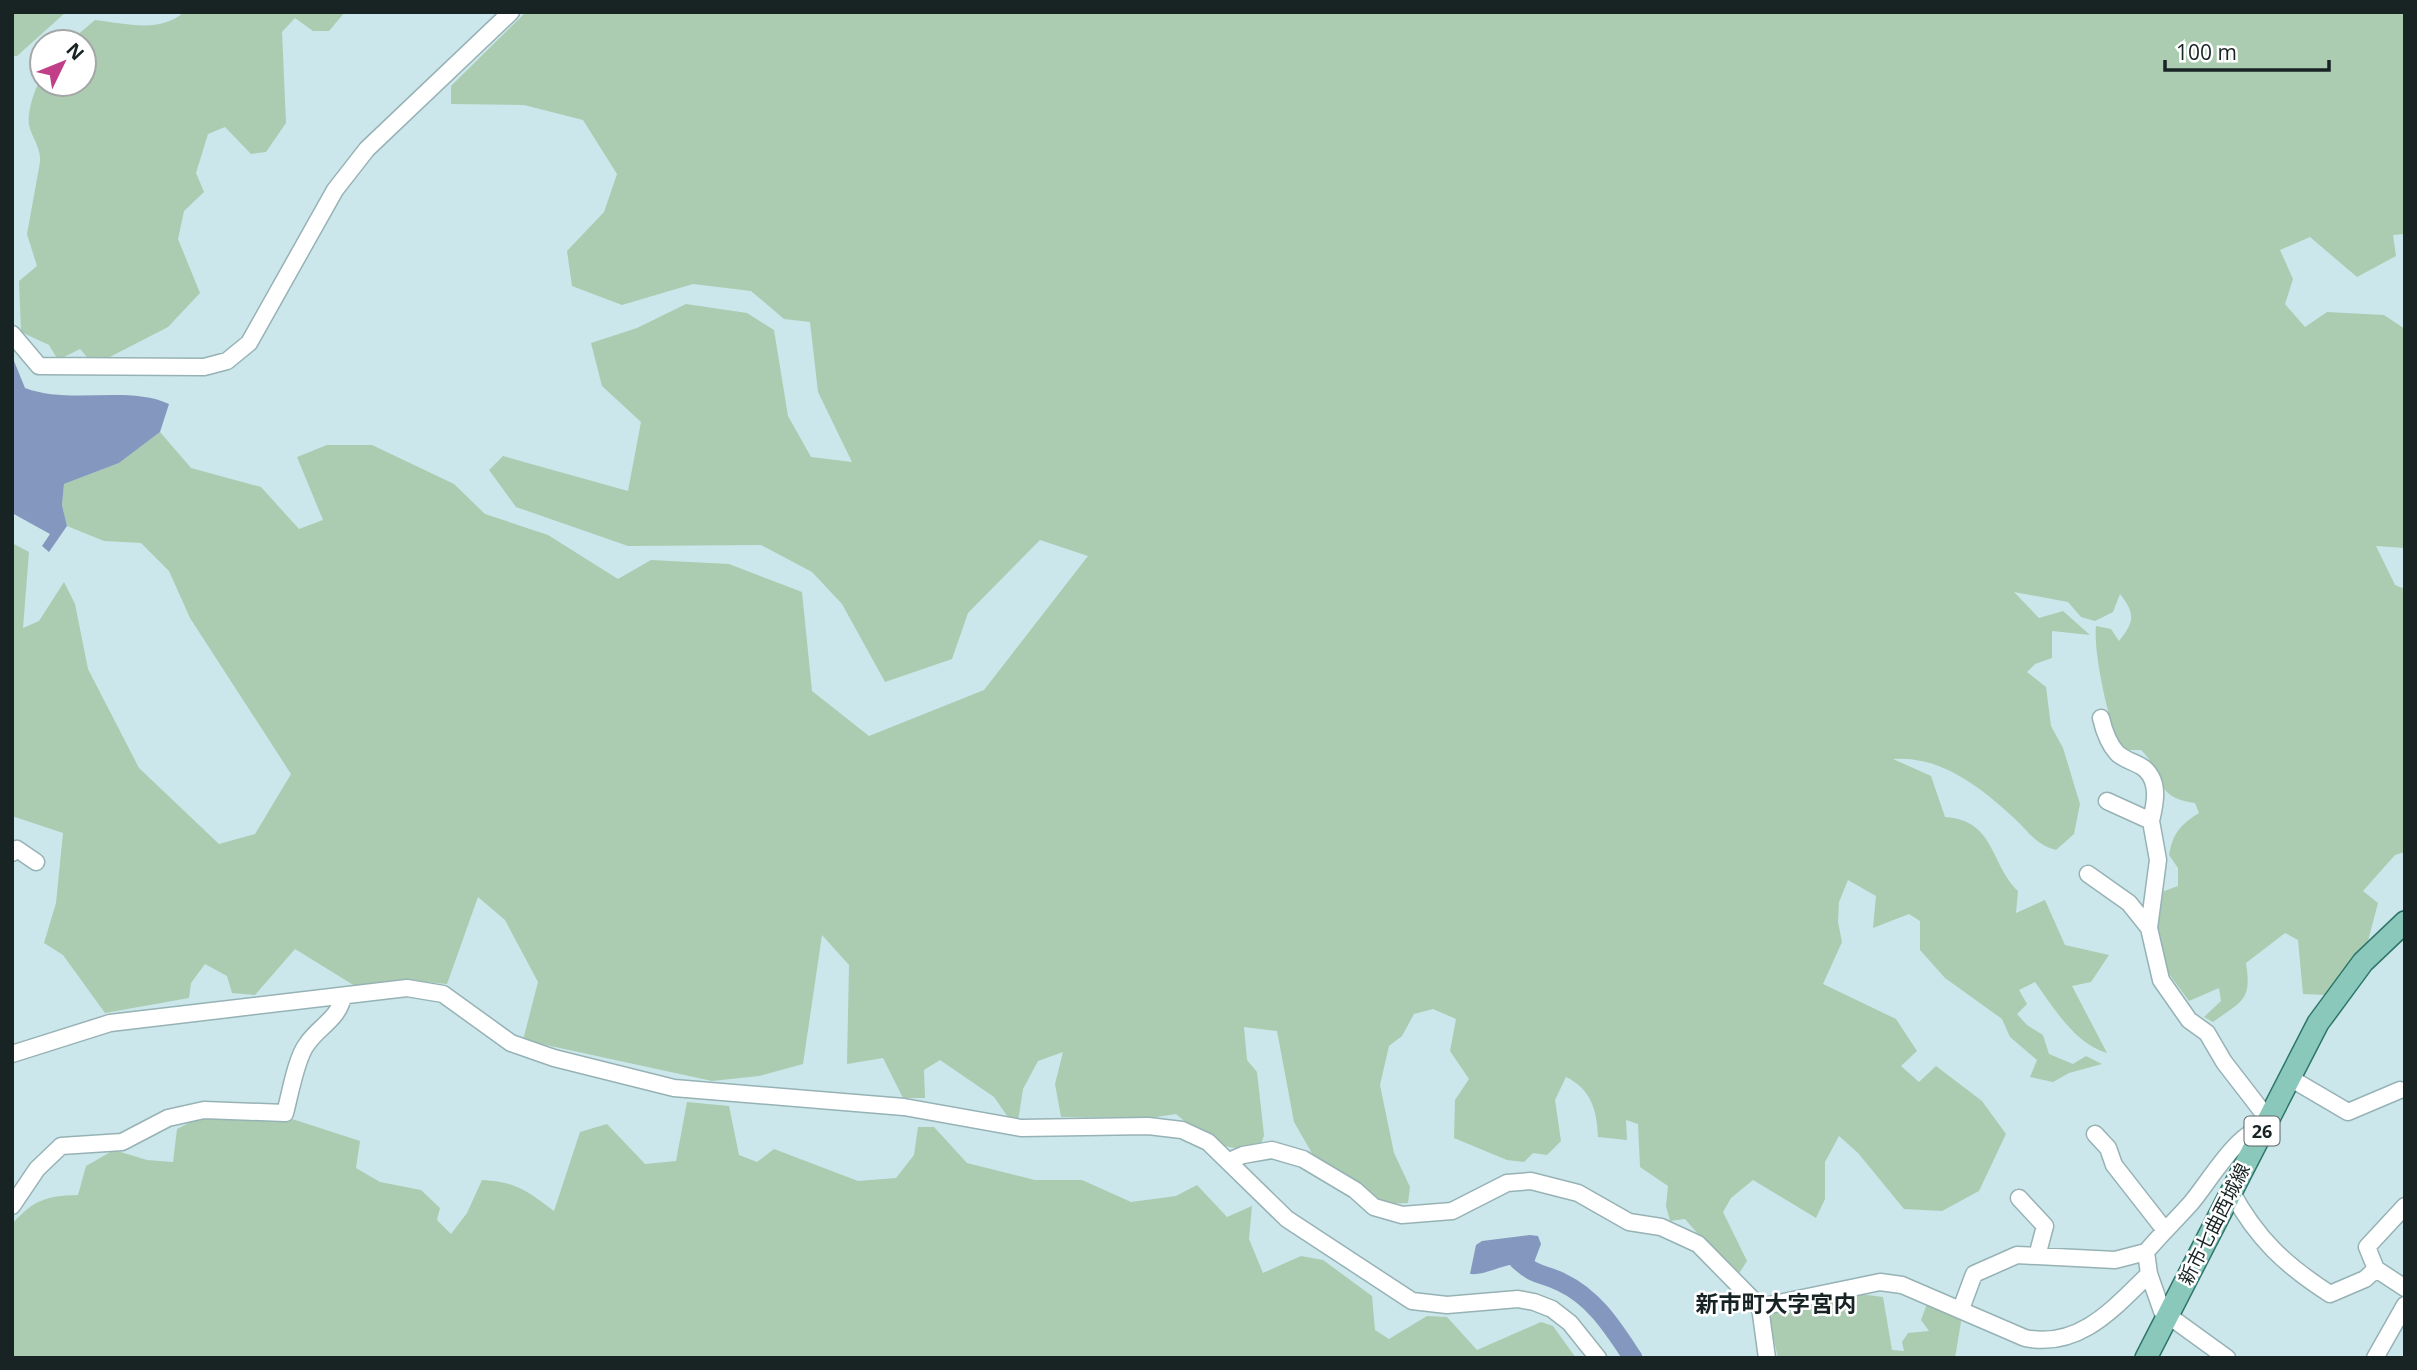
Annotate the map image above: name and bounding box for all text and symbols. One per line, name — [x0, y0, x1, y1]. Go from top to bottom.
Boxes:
north arrow — [28, 28, 98, 98]
scale bar — [2165, 28, 2330, 72]
text: N — [61, 37, 90, 66]
text: 100 m — [2176, 38, 2237, 66]
road number: 26 — [2244, 1116, 2280, 1146]
street label: 新市七曲西城線 — [2172, 1159, 2256, 1289]
district label: 新市町大字宮内 — [1696, 1287, 1857, 1319]

